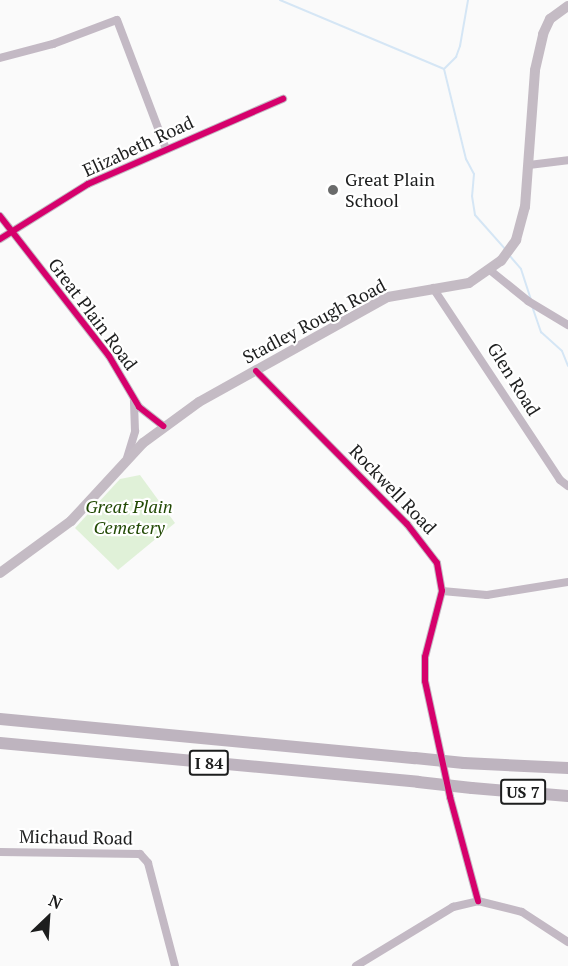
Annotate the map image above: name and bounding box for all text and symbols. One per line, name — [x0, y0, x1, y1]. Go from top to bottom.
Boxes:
street label: Elizabeth Road — [79, 111, 197, 181]
place label: Great Plain School — [345, 169, 435, 212]
marker: Great Plain School — [326, 183, 340, 197]
street label: Great Plain Road — [44, 254, 142, 374]
street label: Stadley Rough Road — [239, 274, 389, 368]
street label: Glen Road — [483, 338, 545, 420]
street label: Rockwell Road — [345, 440, 441, 538]
park label: Great Plain Cemetery — [85, 496, 173, 538]
road number: I 84 — [188, 750, 230, 776]
road number: US 7 — [499, 779, 547, 805]
street label: Michaud Road — [19, 825, 133, 849]
north arrow — [18, 888, 78, 948]
text: N — [45, 889, 66, 914]

